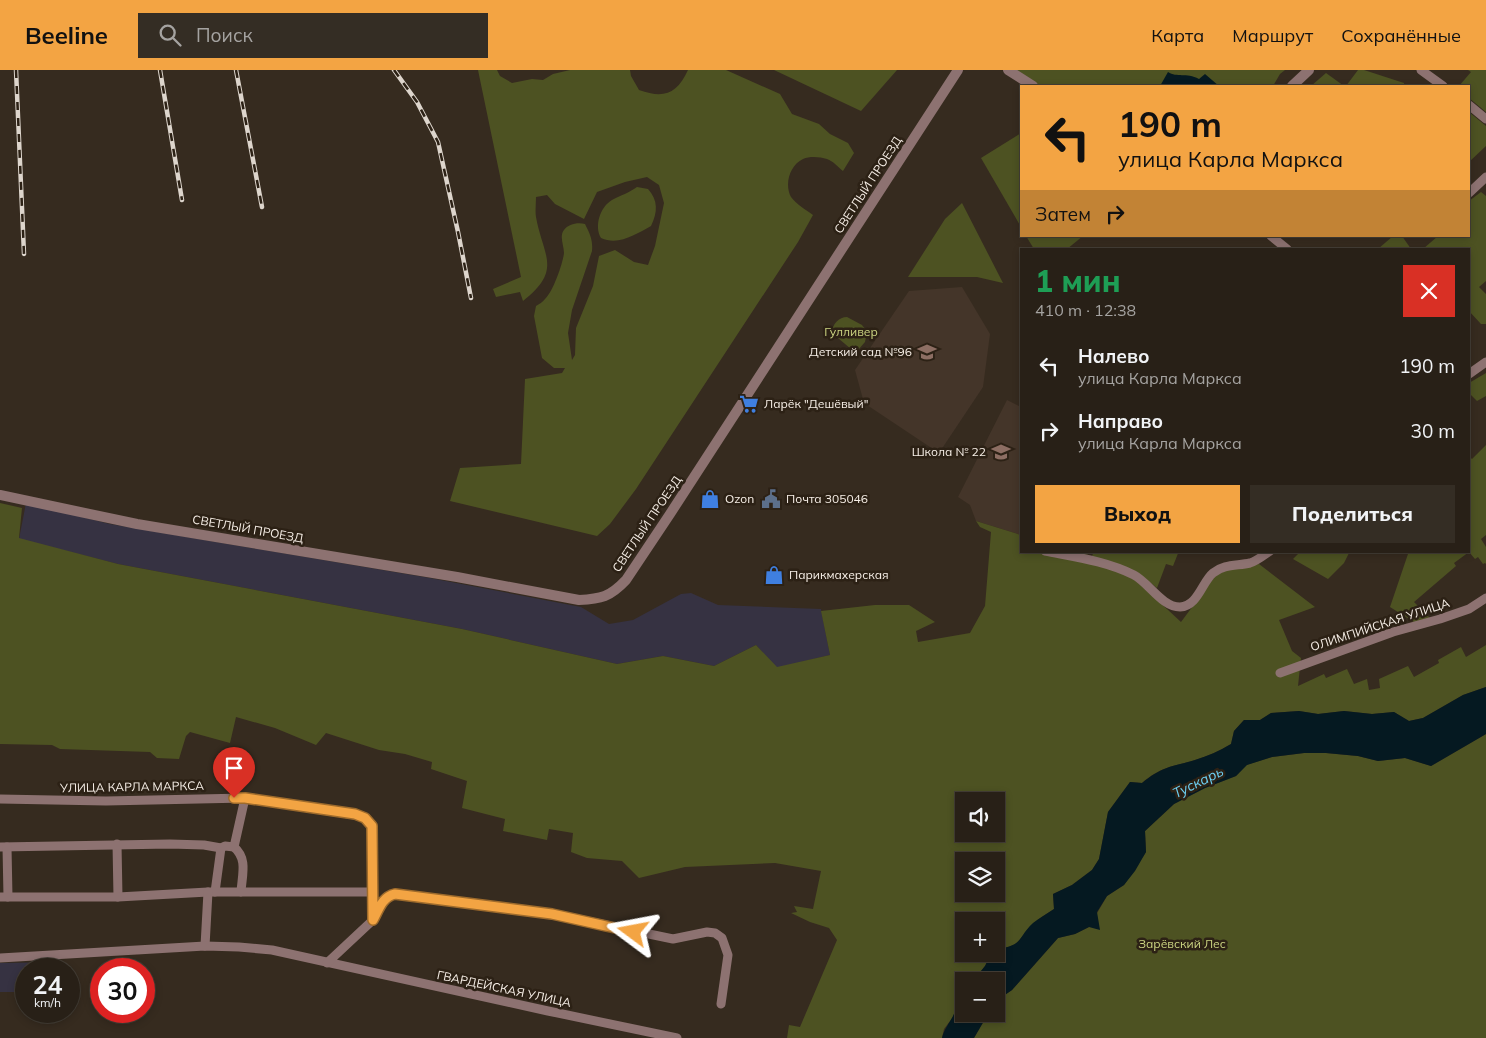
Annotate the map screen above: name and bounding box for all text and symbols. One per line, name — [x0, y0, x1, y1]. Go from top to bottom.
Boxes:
search box — [138, 13, 488, 58]
text: Beeline — [25, 20, 108, 50]
icon: search — [156, 21, 184, 49]
text: Поиск — [196, 23, 253, 47]
text: Карта — [1151, 24, 1204, 47]
text: Маршрут — [1232, 24, 1313, 47]
text: Сохранённые — [1341, 24, 1461, 47]
text: 190 m — [1118, 102, 1222, 146]
icon: left — [1035, 105, 1100, 170]
street label: СВЕТЛЫЙ ПРОЕЗД — [831, 133, 905, 236]
text: улица Карла Маркса — [1118, 145, 1343, 173]
icon: right — [1101, 200, 1129, 228]
text: Затем — [1035, 202, 1091, 226]
text: 1 мин — [1035, 262, 1121, 300]
button: close — [1403, 265, 1455, 317]
text: 410 m · 12:38 — [1035, 300, 1136, 320]
park label: Гулливер — [824, 324, 878, 339]
school or university icon: Детский сад №96 — [916, 341, 938, 363]
place label: Детский сад №96 — [809, 344, 912, 359]
text: Налево — [1078, 344, 1150, 368]
icon: left — [1035, 352, 1063, 380]
text: 190 m — [1399, 354, 1455, 378]
text: улица Карла Маркса — [1078, 368, 1242, 388]
supermarket icon: Ларёк "Дешёвый" — [738, 393, 760, 415]
place label: Ларёк "Дешёвый" — [764, 396, 868, 411]
text: Направо — [1078, 409, 1163, 433]
icon: right — [1035, 417, 1063, 445]
text: 30 m — [1411, 419, 1455, 443]
text: улица Карла Маркса — [1078, 433, 1242, 453]
school or university icon: Школа № 22 — [990, 441, 1012, 463]
place label: Школа № 22 — [912, 444, 986, 459]
street label: СВЕТЛЫЙ ПРОЕЗД — [609, 473, 684, 575]
button: Выход — [1035, 485, 1240, 543]
button: Поделиться — [1250, 485, 1455, 543]
shop icon: Ozon — [699, 488, 721, 510]
public building icon: Почта 305046 — [760, 488, 782, 510]
place label: Ozon — [725, 491, 754, 506]
place label: Почта 305046 — [786, 491, 868, 506]
street label: СВЕТЛЫЙ ПРОЕЗД — [191, 511, 305, 546]
shop icon: Парикмахерская — [763, 564, 785, 586]
place label: Парикмахерская — [789, 567, 889, 582]
street label: ОЛИМПИЙСКАЯ УЛИЦА — [1308, 595, 1451, 654]
pin — [213, 747, 255, 798]
icon: arrive — [220, 754, 248, 782]
water label: Тускарь — [1170, 762, 1227, 802]
street label: УЛИЦА КАРЛА МАРКСА — [59, 778, 204, 795]
map controls — [955, 792, 1005, 1022]
button: sound — [955, 792, 1005, 842]
button: layers — [955, 852, 1005, 902]
position arrow — [606, 905, 658, 957]
button: + — [955, 912, 1005, 962]
park label: Зарёвский Лес — [1138, 936, 1226, 951]
speed limit sign: 30 — [90, 958, 155, 1023]
street label: ГВАРДЕЙСКАЯ УЛИЦА — [436, 967, 573, 1010]
text: 24 — [32, 969, 63, 1000]
button: − — [955, 972, 1005, 1022]
text: km/h — [34, 995, 61, 1010]

